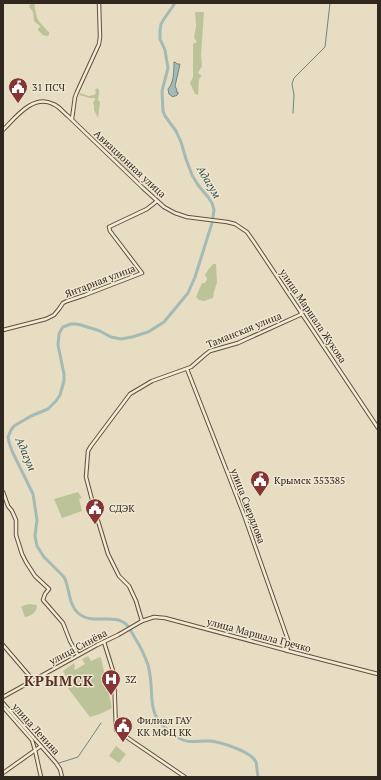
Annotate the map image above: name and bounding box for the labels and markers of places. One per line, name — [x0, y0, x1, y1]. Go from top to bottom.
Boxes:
public building icon: 31 ПСЧ — [7, 76, 29, 104]
place label: 31 ПСЧ — [32, 81, 65, 94]
public building icon: Крымск 353385 — [249, 469, 271, 497]
place label: Крымск 353385 — [274, 474, 345, 487]
public building icon: СДЭК — [84, 497, 106, 525]
place label: СДЭК — [109, 502, 135, 515]
hospital icon: 3Z — [100, 668, 122, 696]
place label: 3Z — [125, 673, 136, 686]
place label: Филиал ГАУ КК МФЦ КК — [137, 714, 193, 739]
public building icon: Филиал ГАУ КК МФЦ КК — [112, 715, 134, 743]

